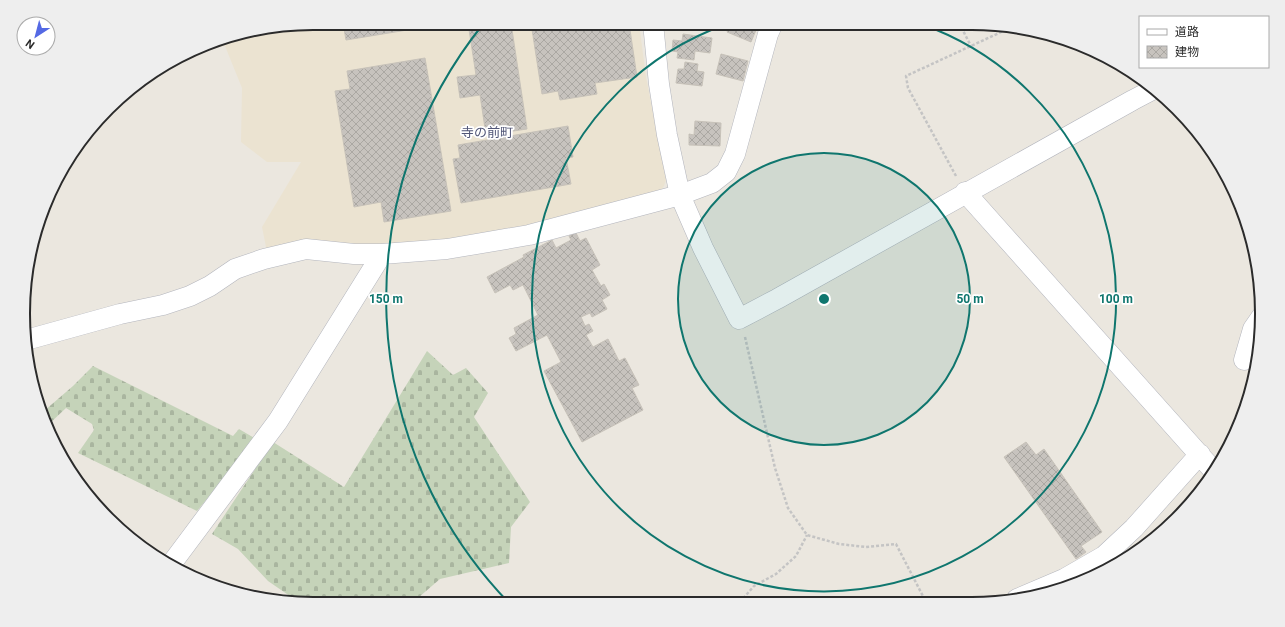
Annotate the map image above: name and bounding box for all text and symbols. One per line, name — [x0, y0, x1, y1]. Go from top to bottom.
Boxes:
north arrow — [16, 16, 56, 56]
legend — [1139, 16, 1269, 68]
text: 道路 — [1175, 25, 1199, 39]
text: N — [23, 36, 37, 51]
text: 建物 — [1175, 45, 1199, 59]
district label: 寺の前町 — [461, 125, 513, 140]
text: 150 m — [369, 292, 403, 306]
centre of rings — [817, 292, 831, 306]
text: 50 m — [956, 292, 984, 306]
text: 100 m — [1099, 292, 1133, 306]

